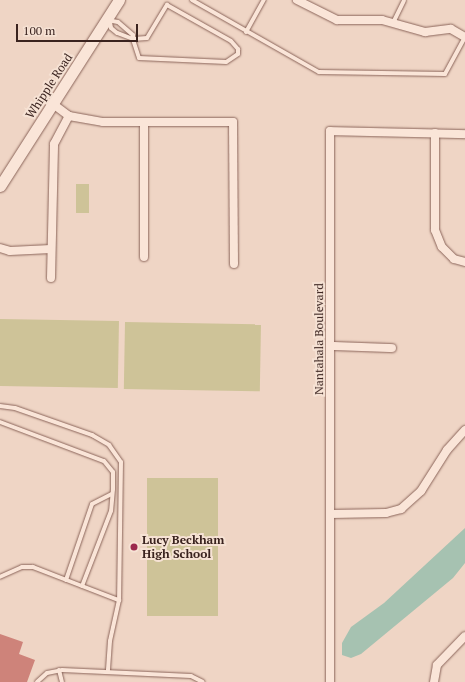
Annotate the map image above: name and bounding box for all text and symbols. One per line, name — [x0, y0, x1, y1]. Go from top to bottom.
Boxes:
scale bar — [18, 16, 140, 42]
text: 100 m — [23, 23, 55, 38]
street label: Whipple Road — [23, 51, 75, 121]
street label: Nantahala Boulevard — [312, 283, 326, 395]
place label: Lucy Beckham High School — [142, 533, 224, 561]
marker: Lucy Beckham High School — [129, 542, 139, 552]

